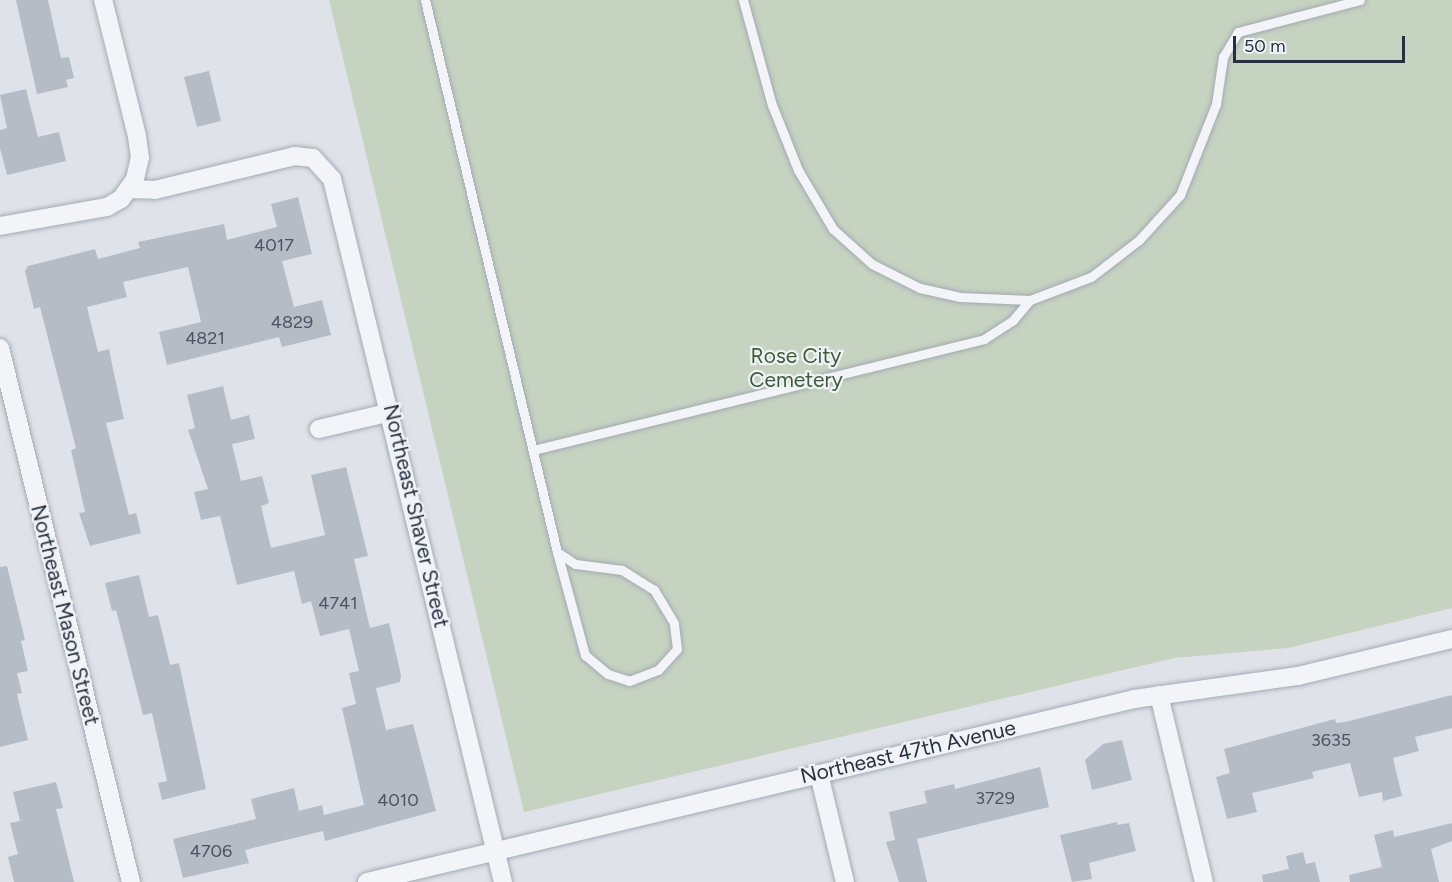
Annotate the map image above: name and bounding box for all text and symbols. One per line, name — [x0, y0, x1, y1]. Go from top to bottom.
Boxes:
scale bar — [1236, 24, 1408, 62]
text: 50 m — [1244, 35, 1286, 57]
house number: 4017 — [254, 234, 294, 256]
house number: 4829 — [271, 311, 313, 333]
house number: 4821 — [185, 327, 225, 349]
park label: Rose City Cemetery — [749, 343, 843, 393]
street label: Northeast Shaver Street — [378, 402, 454, 630]
street label: Northeast Mason Street — [25, 502, 105, 728]
house number: 4741 — [318, 592, 358, 614]
street label: Northeast 47th Avenue — [798, 715, 1018, 789]
house number: 3635 — [1311, 729, 1351, 751]
house number: 3729 — [975, 787, 1015, 809]
house number: 4010 — [377, 789, 419, 811]
house number: 4706 — [190, 840, 232, 862]

